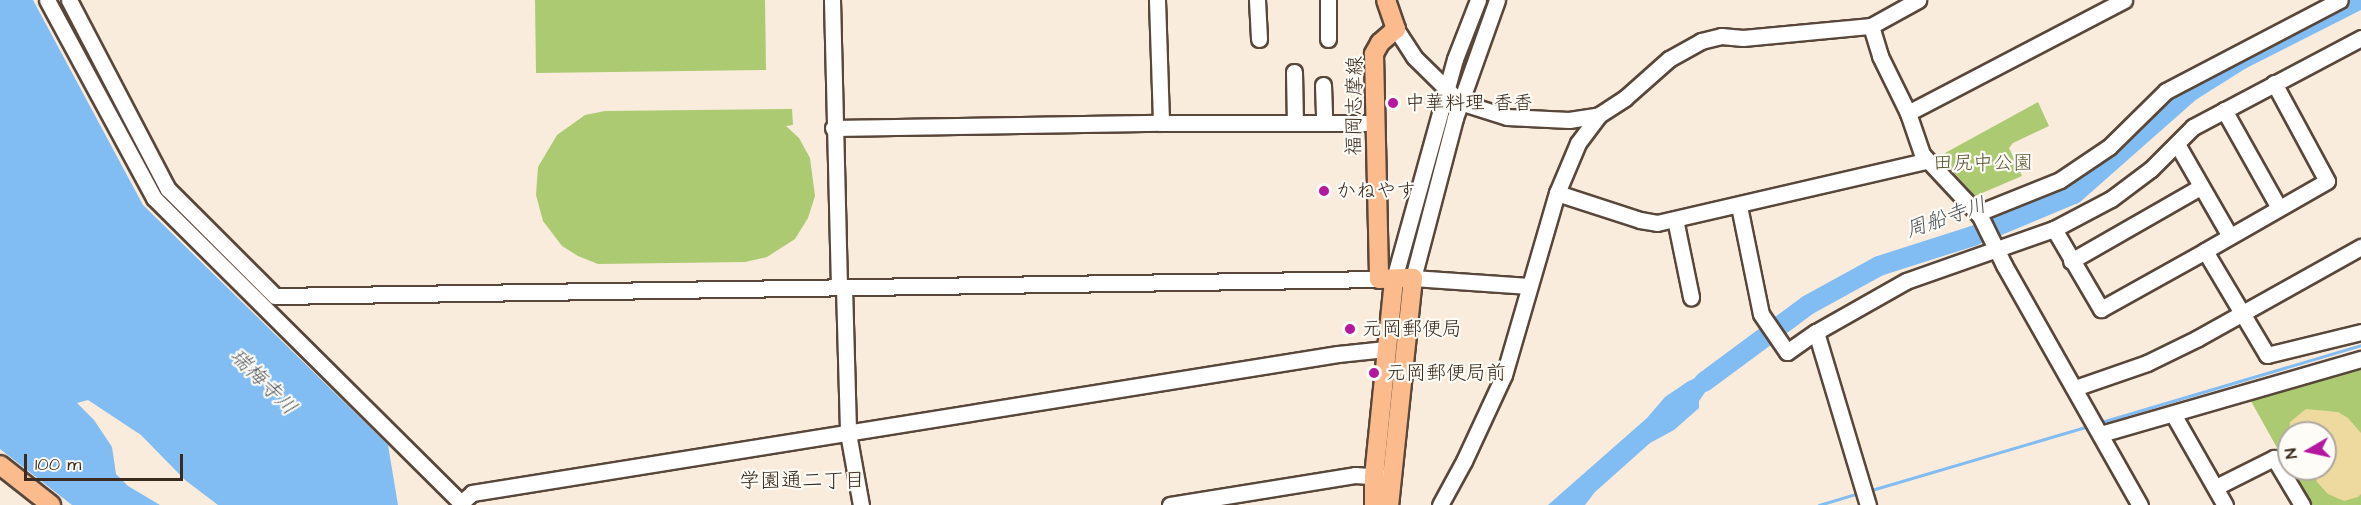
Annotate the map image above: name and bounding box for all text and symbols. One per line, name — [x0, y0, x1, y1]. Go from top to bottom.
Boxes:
street label: 福岡志摩線 — [1342, 56, 1368, 156]
place label: 中華料理 香香 — [1405, 91, 1533, 115]
marker: 中華料理 香香 — [1386, 96, 1400, 110]
park label: 田尻中公園 — [1933, 151, 2033, 175]
place label: かねやす — [1336, 179, 1416, 203]
marker: かねやす — [1317, 184, 1331, 198]
water label: 周船寺川 — [1902, 192, 1990, 244]
place label: 元岡郵便局 — [1362, 317, 1462, 341]
marker: 元岡郵便局 — [1343, 322, 1357, 336]
water label: 瑞梅寺川 — [224, 343, 302, 421]
place label: 元岡郵便局前 — [1386, 361, 1506, 385]
marker: 元岡郵便局前 — [1367, 366, 1381, 380]
north arrow — [2277, 421, 2337, 481]
scale bar — [27, 442, 186, 480]
text: N — [2280, 447, 2303, 460]
text: 100 m — [35, 452, 81, 477]
district label: 学園通二丁目 — [739, 468, 865, 494]

